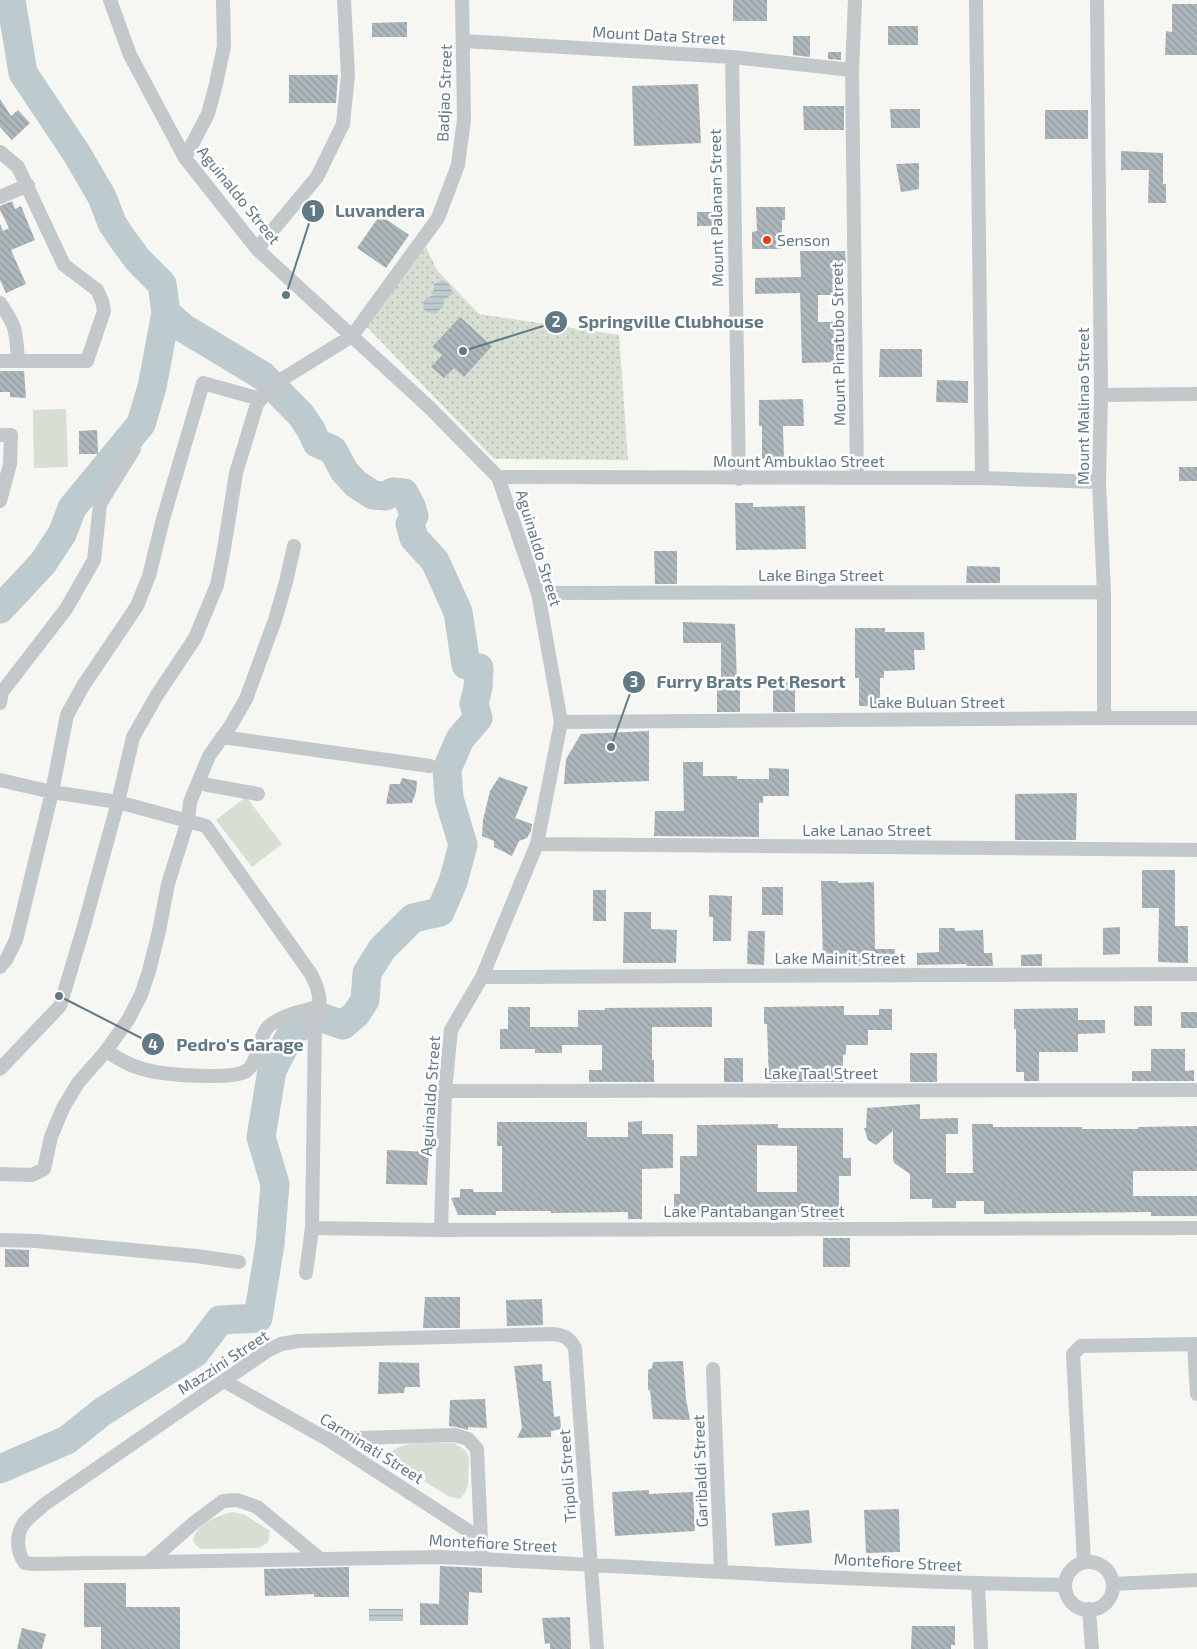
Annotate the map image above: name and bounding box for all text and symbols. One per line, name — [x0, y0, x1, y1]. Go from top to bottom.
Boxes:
street label: Mount Data Street — [592, 22, 726, 47]
street label: Badjao Street — [432, 44, 456, 142]
street label: Mount Palanan Street — [705, 129, 726, 287]
street label: Aguinaldo Street — [194, 142, 285, 248]
callout: Luvandera — [300, 194, 435, 227]
text: Luvandera — [335, 199, 425, 221]
text: 1 — [310, 201, 316, 219]
place label: Senson — [777, 230, 830, 249]
marker: Senson — [761, 234, 773, 246]
street label: Mount Pinatubo Street — [827, 262, 848, 426]
callout: Springville Clubhouse — [543, 305, 774, 338]
text: Springville Clubhouse — [578, 310, 764, 332]
text: 2 — [552, 312, 561, 330]
street label: Mount Malinao Street — [1073, 327, 1092, 485]
street label: Mount Ambuklao Street — [713, 451, 885, 470]
street label: Aguinaldo Street — [513, 487, 566, 609]
street label: Lake Binga Street — [758, 565, 884, 584]
callout: Furry Brats Pet Resort — [622, 665, 856, 698]
text: Furry Brats Pet Resort — [656, 670, 846, 692]
text: 3 — [630, 672, 638, 690]
street label: Lake Buluan Street — [869, 692, 1005, 711]
street label: Lake Lanao Street — [802, 820, 932, 839]
street label: Lake Mainit Street — [774, 948, 906, 967]
callout: Pedro's Garage — [141, 1028, 313, 1061]
text: Pedro's Garage — [176, 1033, 304, 1055]
text: 4 — [148, 1035, 158, 1053]
street label: Aguinaldo Street — [416, 1035, 443, 1157]
street label: Lake Taal Street — [764, 1063, 878, 1082]
street label: Lake Pantabangan Street — [663, 1201, 845, 1220]
street label: Mazzini Street — [174, 1325, 272, 1398]
street label: Carminati Street — [317, 1408, 428, 1487]
street label: Garibaldi Street — [688, 1414, 711, 1528]
street label: Tripoli Street — [554, 1429, 579, 1523]
street label: Montefiore Street — [428, 1530, 558, 1555]
street label: Montefiore Street — [833, 1549, 963, 1574]

